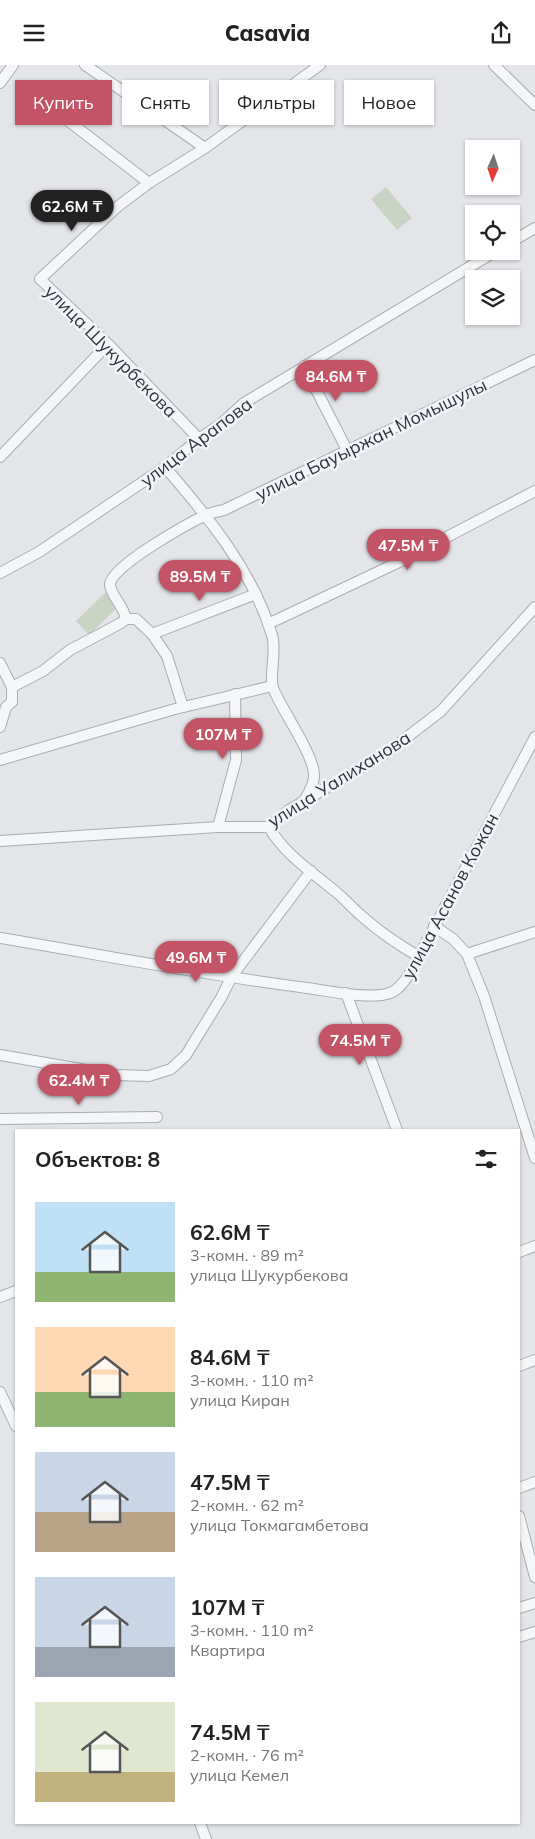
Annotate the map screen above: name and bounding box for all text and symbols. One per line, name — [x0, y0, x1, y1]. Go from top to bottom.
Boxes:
icon: menu — [20, 19, 48, 47]
text: Casavia — [225, 19, 310, 47]
icon: share — [487, 19, 515, 47]
chip: Купить — [15, 80, 112, 125]
chip: Снять — [122, 80, 209, 125]
chip: Фильтры — [219, 80, 334, 125]
chip: Новое — [344, 80, 434, 125]
north arrow — [465, 140, 520, 195]
map controls — [465, 140, 520, 325]
pin: 62.6M ₸ — [26, 189, 118, 232]
text: 62.6M ₸ — [42, 196, 102, 216]
button: locate — [465, 205, 520, 260]
button: layers — [465, 270, 520, 325]
street label: улица Шукурбекова — [40, 280, 182, 422]
pin: 84.6M ₸ — [290, 359, 382, 402]
text: 84.6M ₸ — [306, 366, 366, 386]
street label: улица Бауыржан Момышулы — [252, 373, 490, 505]
street label: улица Арапова — [135, 392, 257, 492]
pin: 47.5M ₸ — [362, 529, 454, 571]
text: 47.5M ₸ — [378, 535, 438, 555]
pin: 89.5M ₸ — [154, 559, 246, 602]
text: 89.5M ₸ — [170, 566, 230, 586]
pin: 107M ₸ — [182, 717, 264, 760]
text: 107M ₸ — [195, 724, 251, 744]
street label: улица Уалиханова — [263, 726, 415, 832]
street label: улица Асанов Кожан — [396, 809, 504, 983]
pin: 49.6M ₸ — [150, 941, 242, 983]
text: 49.6M ₸ — [166, 947, 226, 967]
pin: 74.5M ₸ — [314, 1023, 406, 1066]
text: 74.5M ₸ — [330, 1030, 390, 1050]
pin: 62.4M ₸ — [33, 1063, 125, 1106]
text: 62.4M ₸ — [49, 1070, 109, 1090]
icon: filters — [472, 1145, 500, 1173]
text: Объектов: 8 — [35, 1146, 160, 1172]
text: 62.6M ₸ — [190, 1219, 270, 1245]
icon: home — [75, 1222, 135, 1282]
text: 3-комн. · 89 m² — [190, 1245, 304, 1265]
text: улица Шукурбекова — [190, 1265, 349, 1285]
text: 84.6M ₸ — [190, 1344, 270, 1370]
icon: home — [75, 1347, 135, 1407]
text: 3-комн. · 110 m² — [190, 1370, 314, 1390]
text: улица Киран — [190, 1390, 290, 1410]
text: 47.5M ₸ — [190, 1469, 270, 1495]
icon: home — [75, 1472, 135, 1532]
text: 2-комн. · 62 m² — [190, 1495, 304, 1515]
text: улица Токмагамбетова — [190, 1515, 369, 1535]
text: 107M ₸ — [190, 1594, 264, 1620]
icon: home — [75, 1597, 135, 1657]
text: 3-комн. · 110 m² — [190, 1620, 314, 1640]
text: Квартира — [190, 1640, 265, 1660]
text: 74.5M ₸ — [190, 1719, 270, 1745]
icon: home — [75, 1722, 135, 1782]
text: 2-комн. · 76 m² — [190, 1745, 304, 1765]
text: улица Кемел — [190, 1765, 289, 1785]

